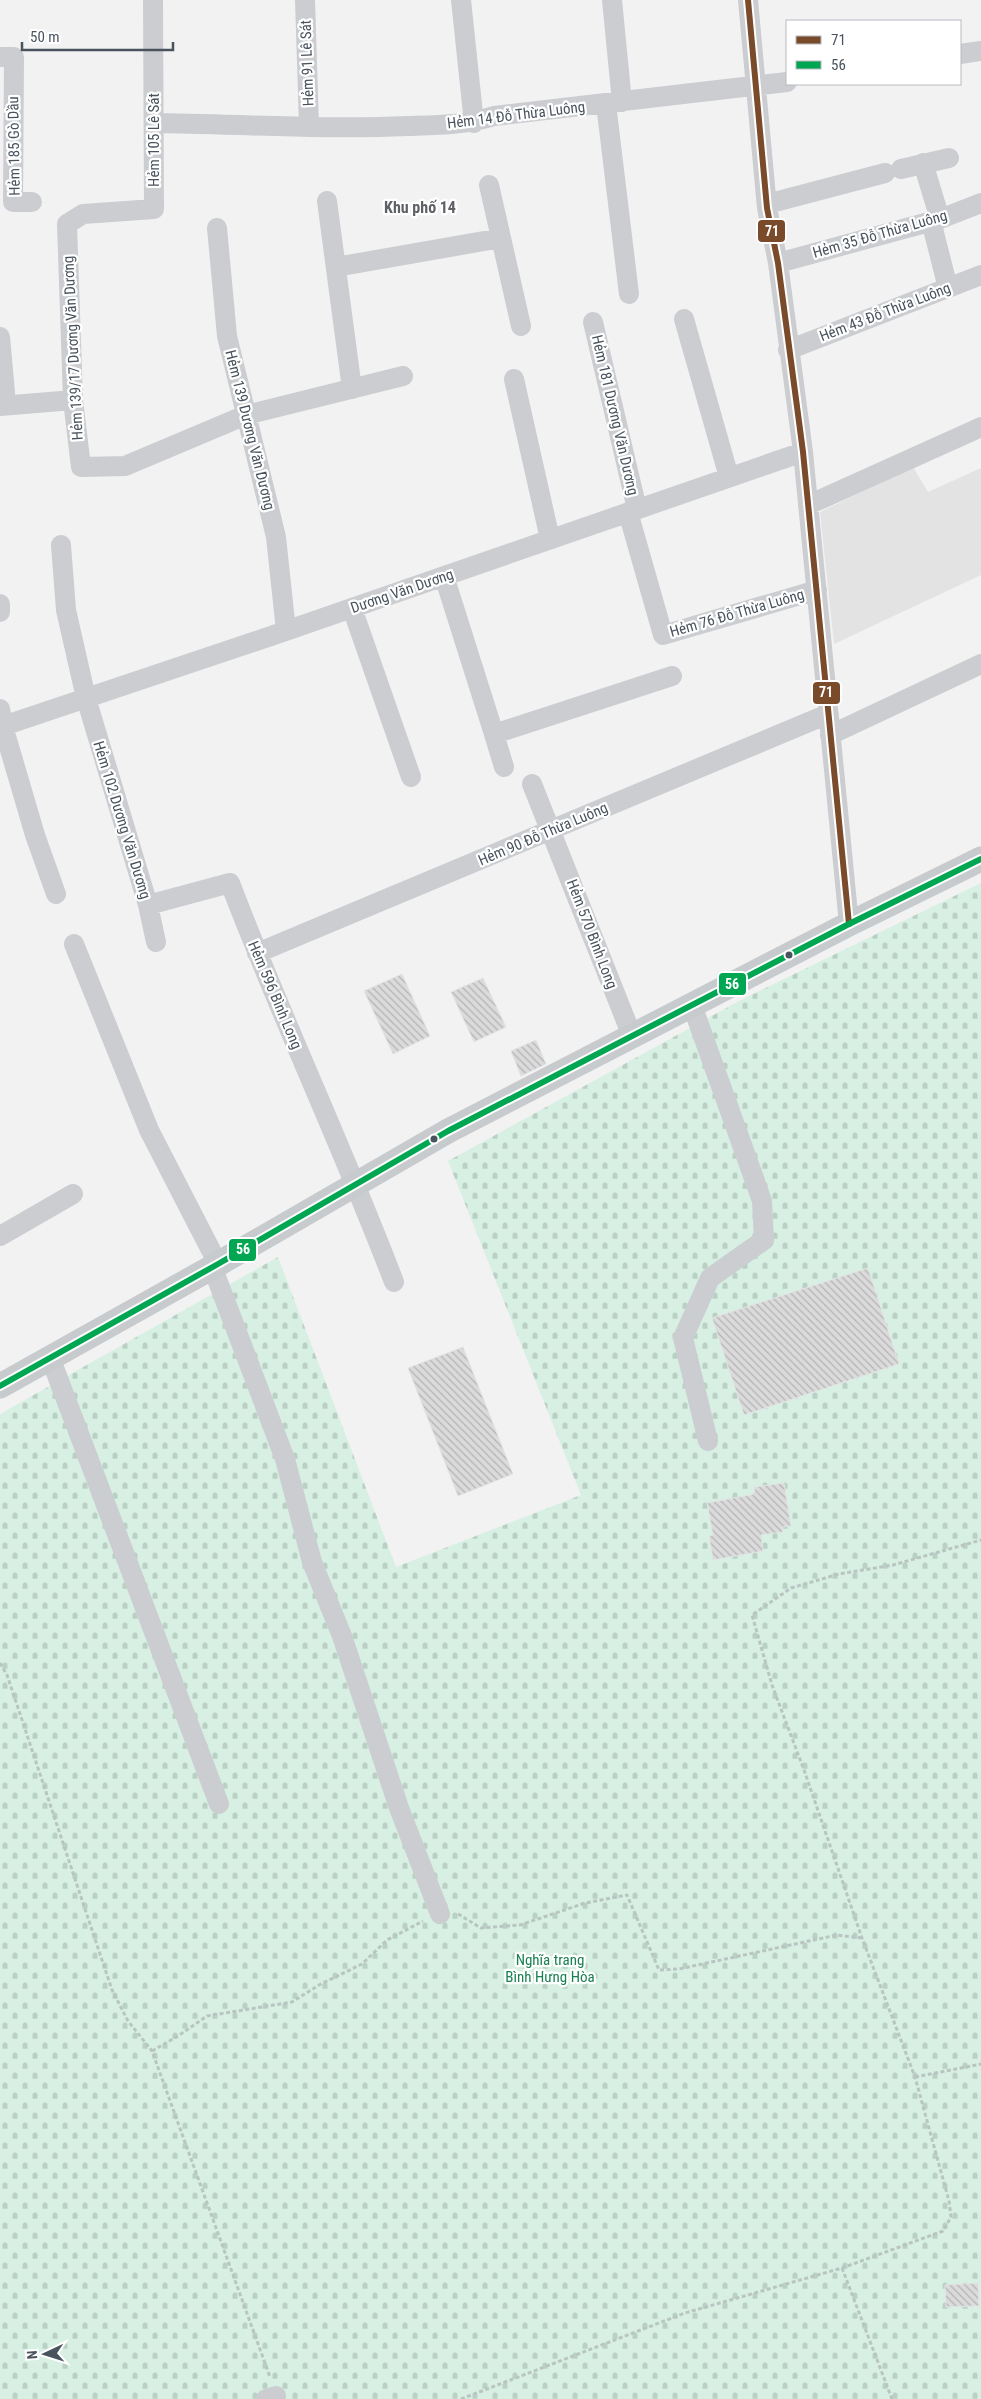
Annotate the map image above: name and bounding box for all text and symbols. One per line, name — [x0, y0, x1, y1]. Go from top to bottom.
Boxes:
scale bar — [22, 20, 174, 52]
street label: Hẻm 91 Lê Sát — [296, 20, 318, 106]
legend — [786, 20, 961, 85]
text: 50 m — [30, 28, 60, 46]
text: 71 — [831, 31, 846, 49]
text: 56 — [831, 56, 846, 74]
street label: Hẻm 105 Lê Sát — [145, 93, 163, 187]
street label: Hẻm 185 Gò Dầu — [4, 96, 24, 196]
street label: Hẻm 14 Đỗ Thừa Luông — [446, 98, 586, 132]
district label: Khu phố 14 — [384, 198, 456, 217]
street label: Hẻm 35 Đỗ Thừa Luông — [811, 206, 949, 262]
line badge: 71 — [757, 219, 786, 243]
text: 71 — [765, 223, 779, 239]
street label: Hẻm 139/17 Dương Văn Dương — [59, 255, 87, 441]
street label: Hẻm 43 Đỗ Thừa Luông — [817, 279, 953, 345]
street label: Hẻm 181 Dương Văn Dương — [588, 333, 642, 497]
street label: Hẻm 139 Dương Văn Dương — [221, 348, 279, 512]
street label: Dương Văn Dương — [348, 565, 456, 617]
street label: Hẻm 76 Đỗ Thừa Luông — [668, 585, 806, 641]
line badge: 71 — [812, 681, 841, 705]
text: 71 — [819, 684, 833, 700]
street label: Hẻm 102 Dương Văn Dương — [89, 739, 155, 901]
street label: Hẻm 90 Đỗ Thừa Luông — [476, 799, 610, 869]
street label: Hẻm 570 Bình Long — [563, 877, 621, 991]
street label: Hẻm 596 Bình Long — [244, 938, 306, 1052]
unlabelled marker — [784, 950, 794, 960]
line badge: 56 — [718, 972, 747, 996]
text: 56 — [725, 976, 739, 992]
unlabelled marker — [429, 1134, 439, 1144]
line badge: 56 — [228, 1238, 257, 1262]
text: 56 — [236, 1241, 250, 1257]
park label: Nghĩa trang Bình Hưng Hòa — [505, 1951, 595, 1986]
north arrow — [20, 2329, 70, 2379]
text: N — [24, 2350, 40, 2360]

